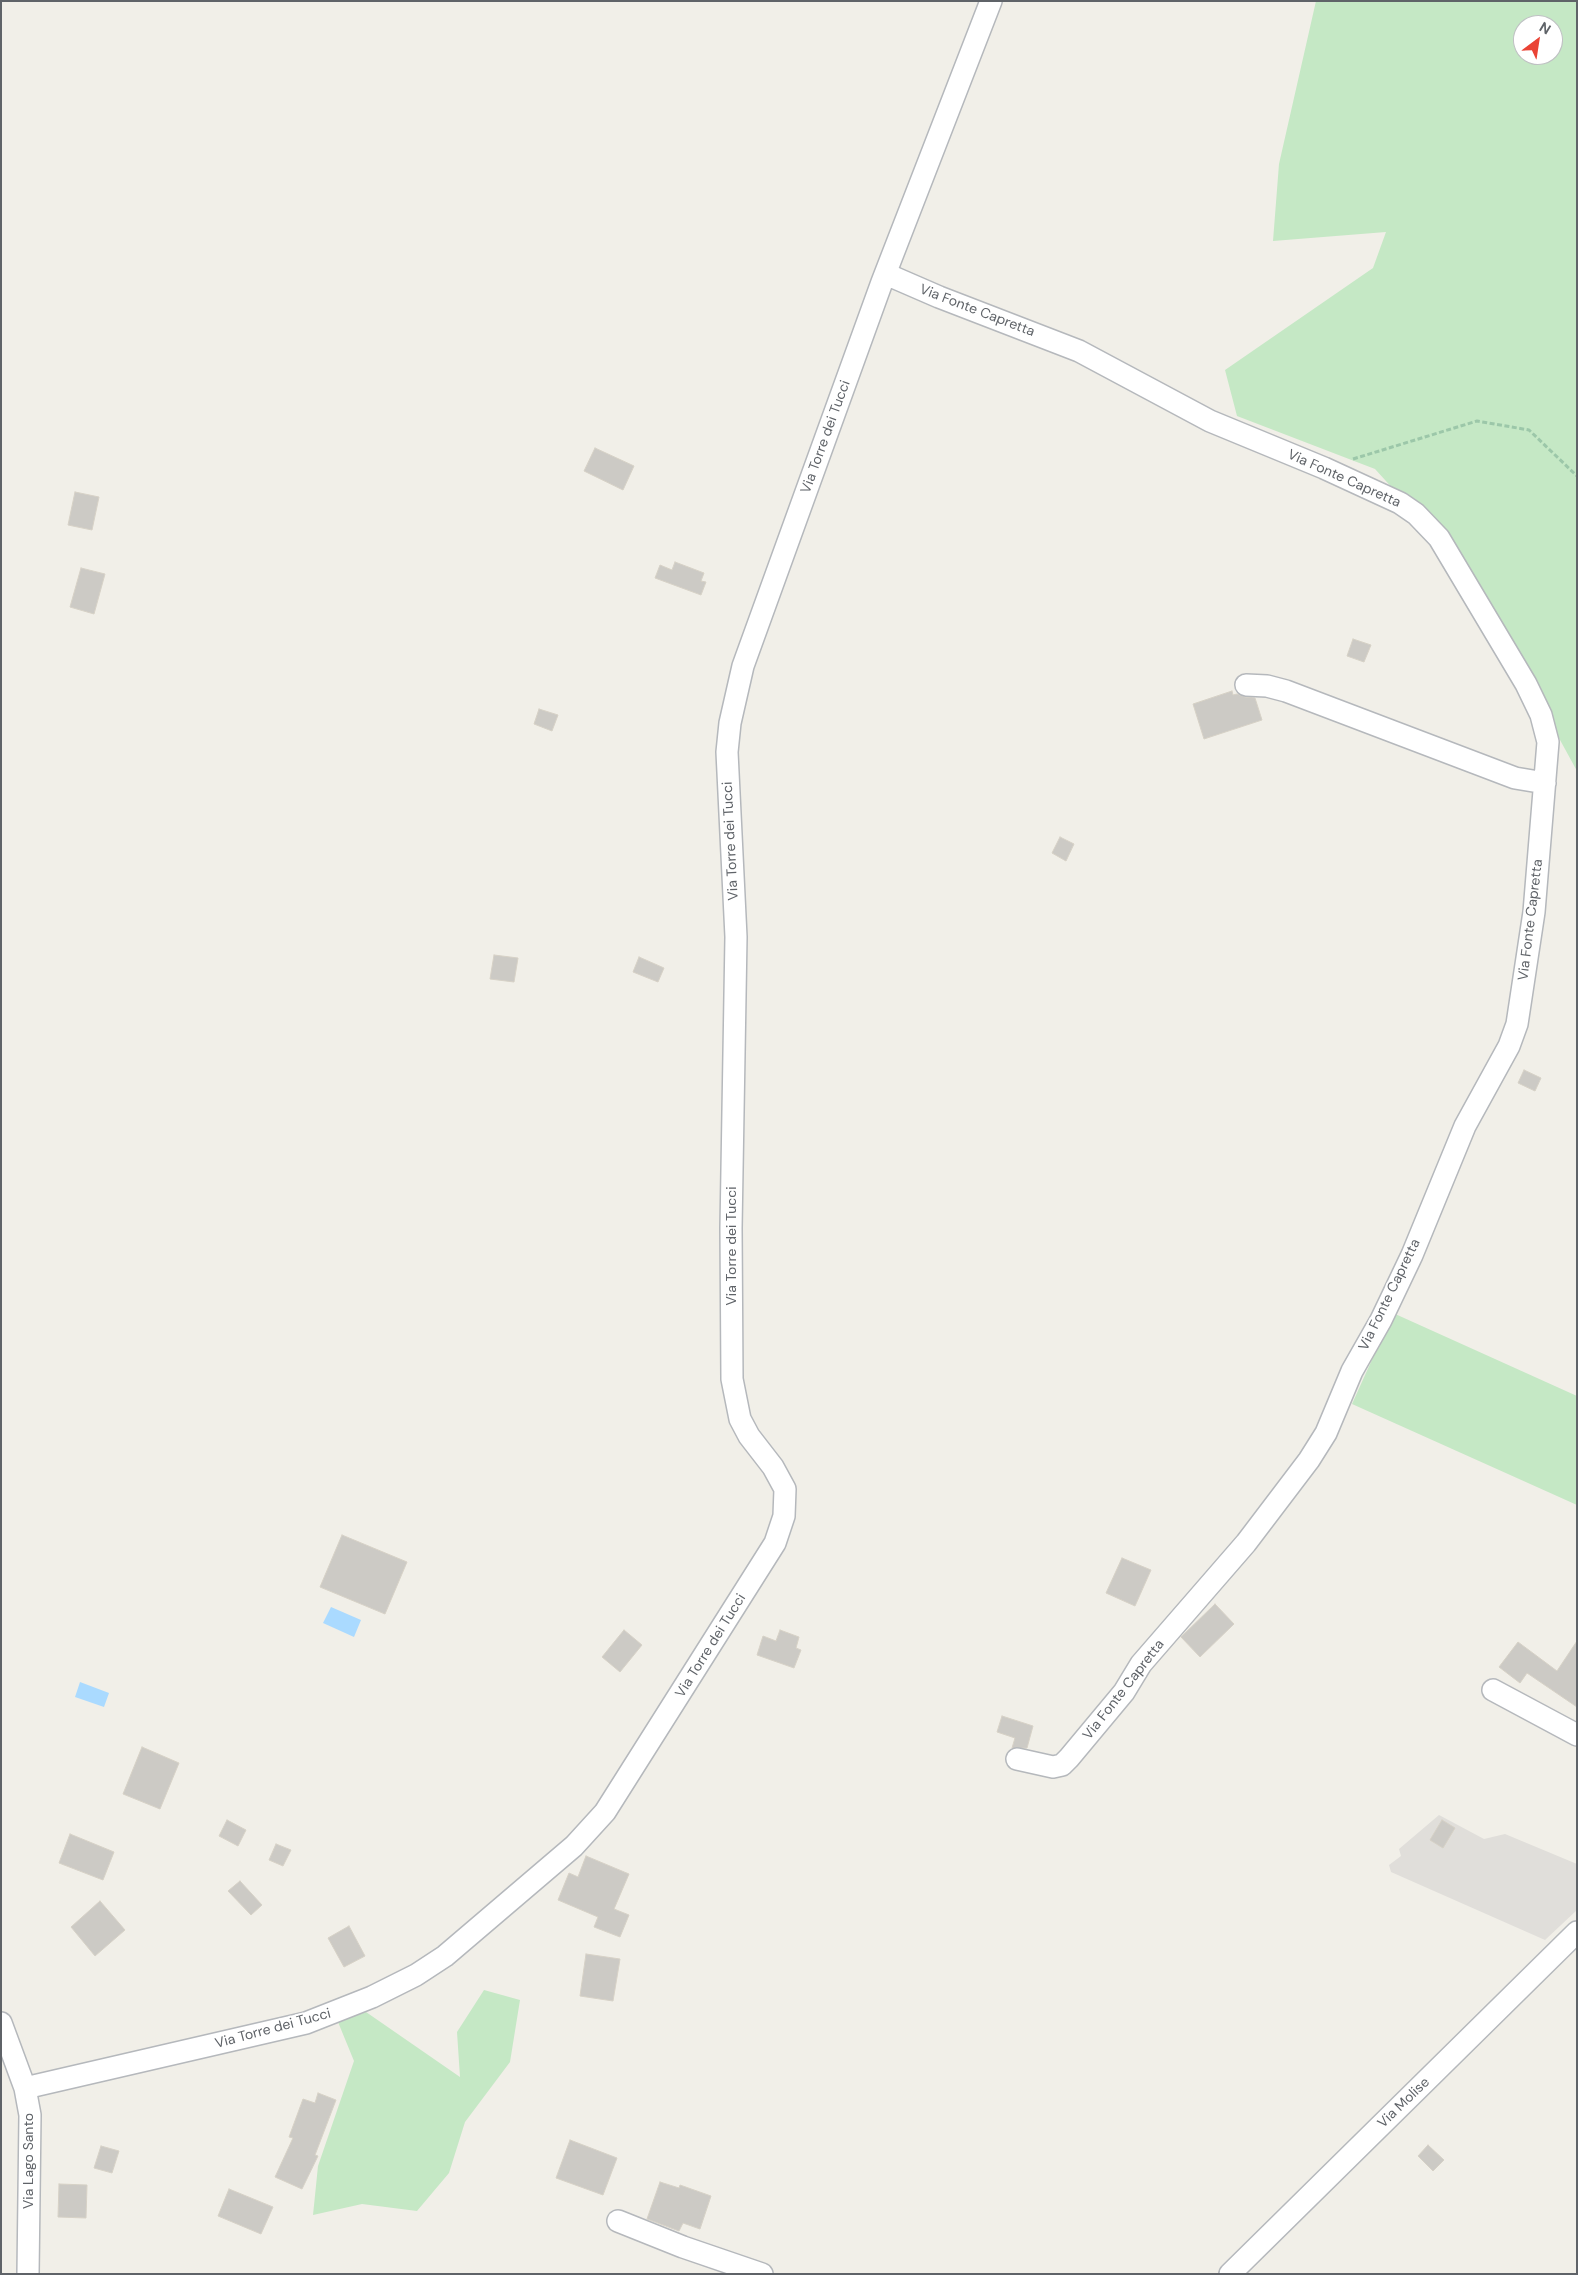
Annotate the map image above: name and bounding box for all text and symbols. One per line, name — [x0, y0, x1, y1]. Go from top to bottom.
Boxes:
north arrow — [1513, 15, 1563, 65]
text: N — [1536, 18, 1554, 38]
street label: Via Fonte Capretta — [917, 281, 1037, 341]
street label: Via Torre dei Tucci — [798, 378, 854, 496]
street label: Via Fonte Capretta — [1285, 446, 1403, 512]
street label: Via Torre dei Tucci — [719, 781, 743, 901]
street label: Via Fonte Capretta — [1515, 858, 1547, 982]
street label: Via Torre dei Tucci — [724, 1186, 740, 1306]
street label: Via Fonte Capretta — [1356, 1236, 1424, 1354]
street label: Via Torre dei Tucci — [672, 1591, 750, 1701]
street label: Via Fonte Capretta — [1080, 1637, 1168, 1743]
street label: Via Torre dei Tucci — [213, 2005, 333, 2053]
street label: Via Molise — [1375, 2074, 1433, 2132]
street label: Via Lago Santo — [21, 2113, 37, 2209]

